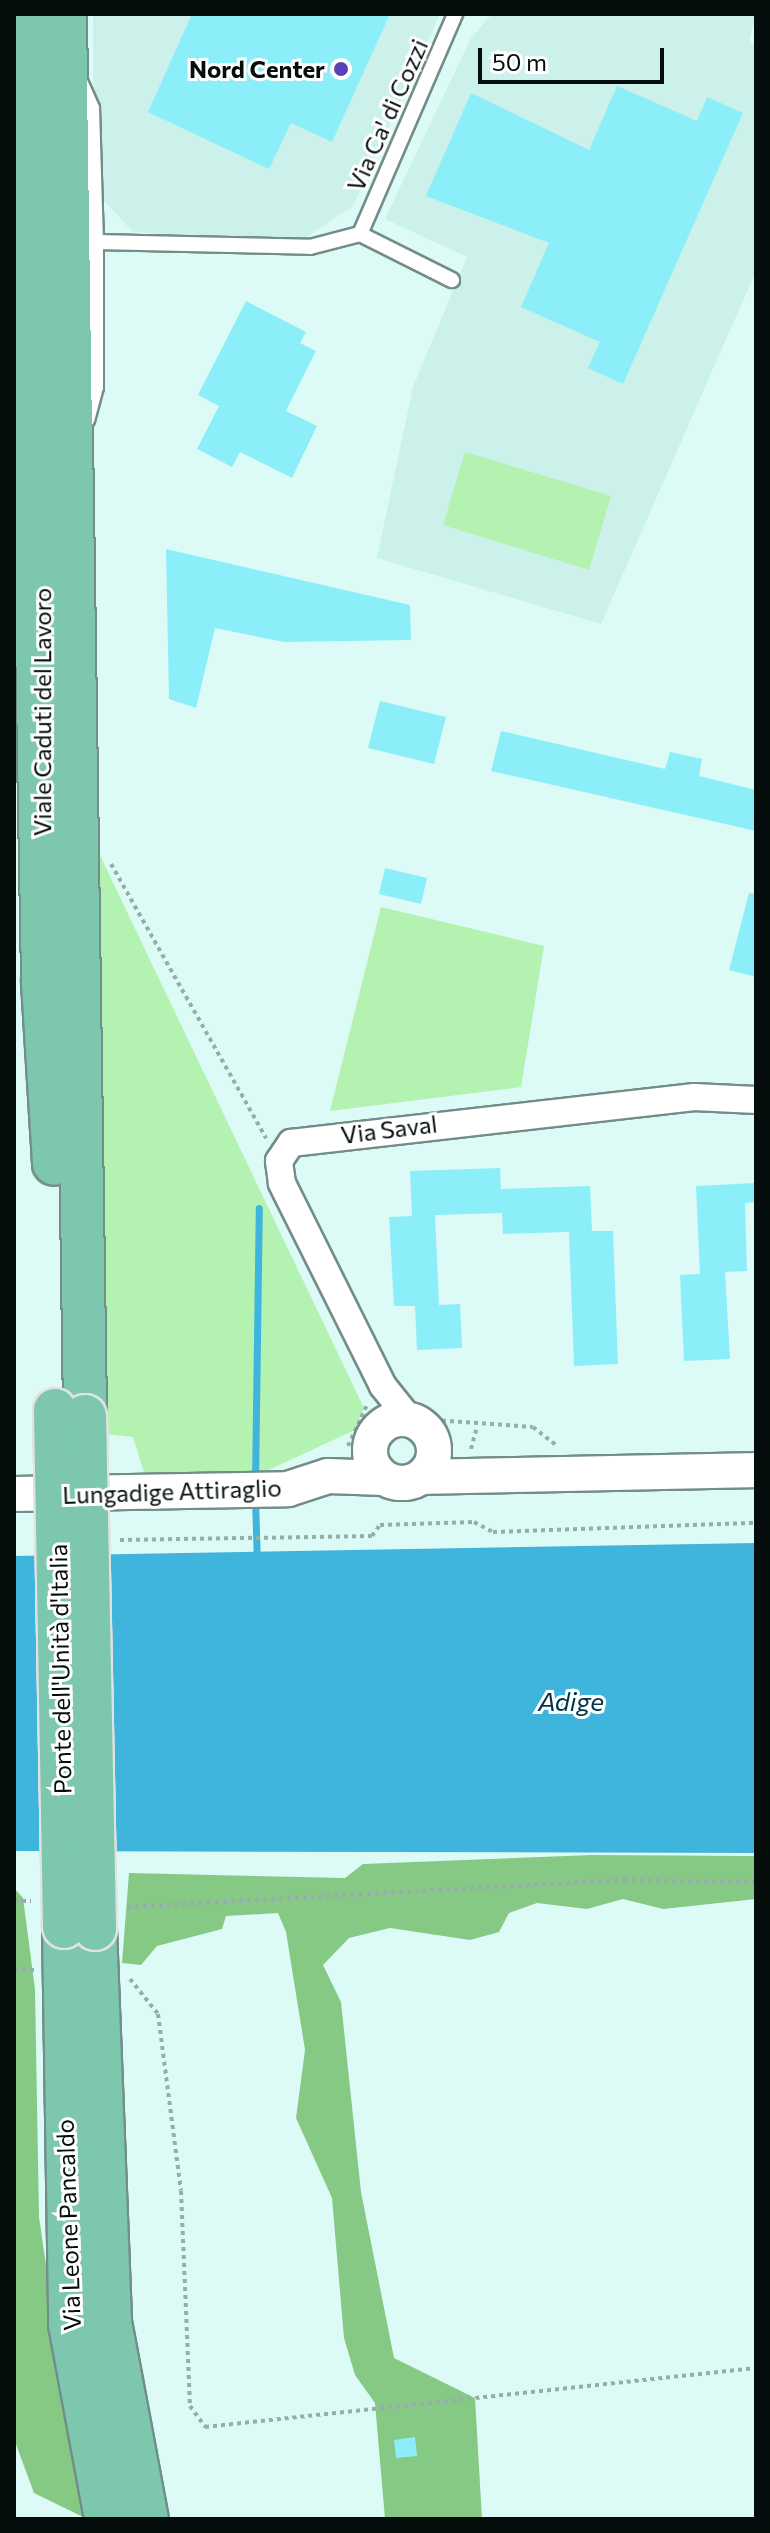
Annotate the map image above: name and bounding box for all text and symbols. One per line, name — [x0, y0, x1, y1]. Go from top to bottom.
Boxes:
scale bar — [482, 32, 668, 82]
street label: Via Ca' di Cozzi — [341, 34, 433, 196]
text: 50 m — [492, 47, 547, 76]
place label: Nord Center — [189, 55, 325, 83]
marker: Nord Center — [332, 60, 350, 78]
street label: Viale Caduti del Lavoro — [28, 588, 56, 836]
street label: Via Saval — [339, 1109, 439, 1149]
street label: Lungadige Attiraglio — [62, 1473, 282, 1509]
street label: Ponte dell'Unità d'Italia — [43, 1544, 77, 1794]
water label: Adige — [538, 1685, 604, 1717]
street label: Via Leone Pancaldo — [50, 2119, 86, 2331]

